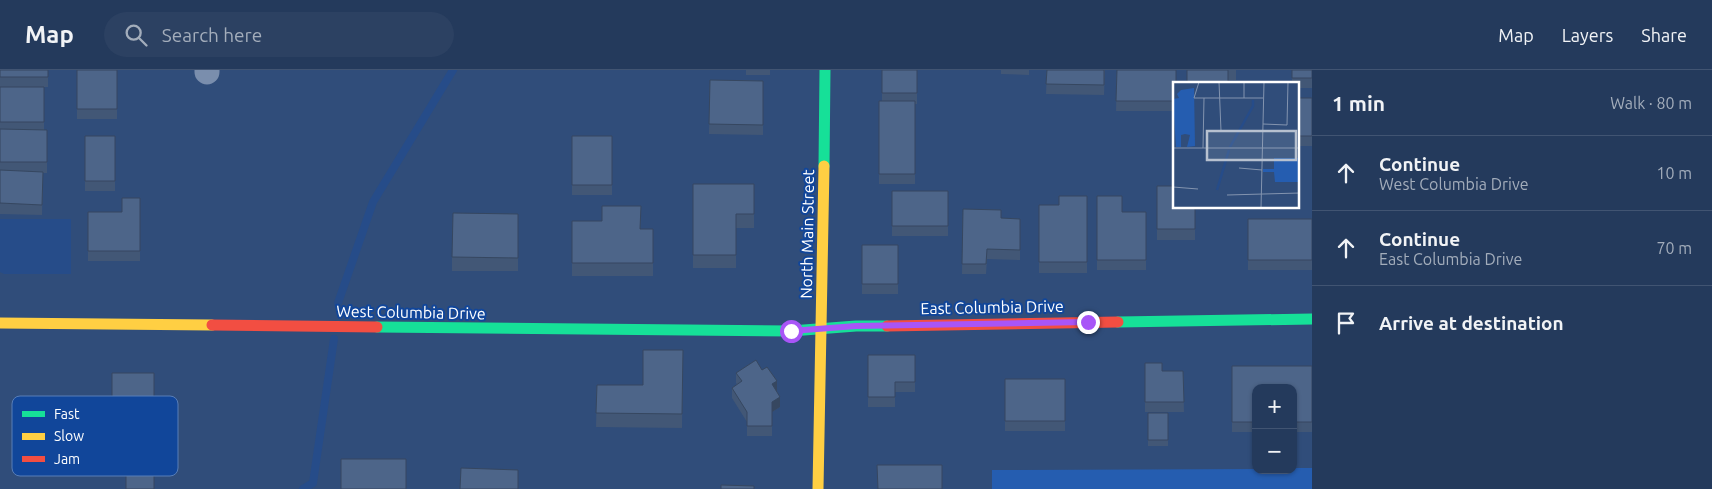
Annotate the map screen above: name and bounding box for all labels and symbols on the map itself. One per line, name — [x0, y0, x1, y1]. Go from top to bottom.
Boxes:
inset map — [1173, 82, 1300, 209]
street label: North Main Street — [797, 168, 817, 299]
street label: East Columbia Drive — [920, 297, 1064, 317]
street label: West Columbia Drive — [336, 302, 486, 322]
route end — [1077, 311, 1100, 334]
route start — [780, 320, 803, 343]
legend — [12, 396, 178, 476]
text: Fast — [54, 406, 80, 422]
text: Slow — [54, 428, 84, 444]
text: Jam — [54, 451, 80, 467]

